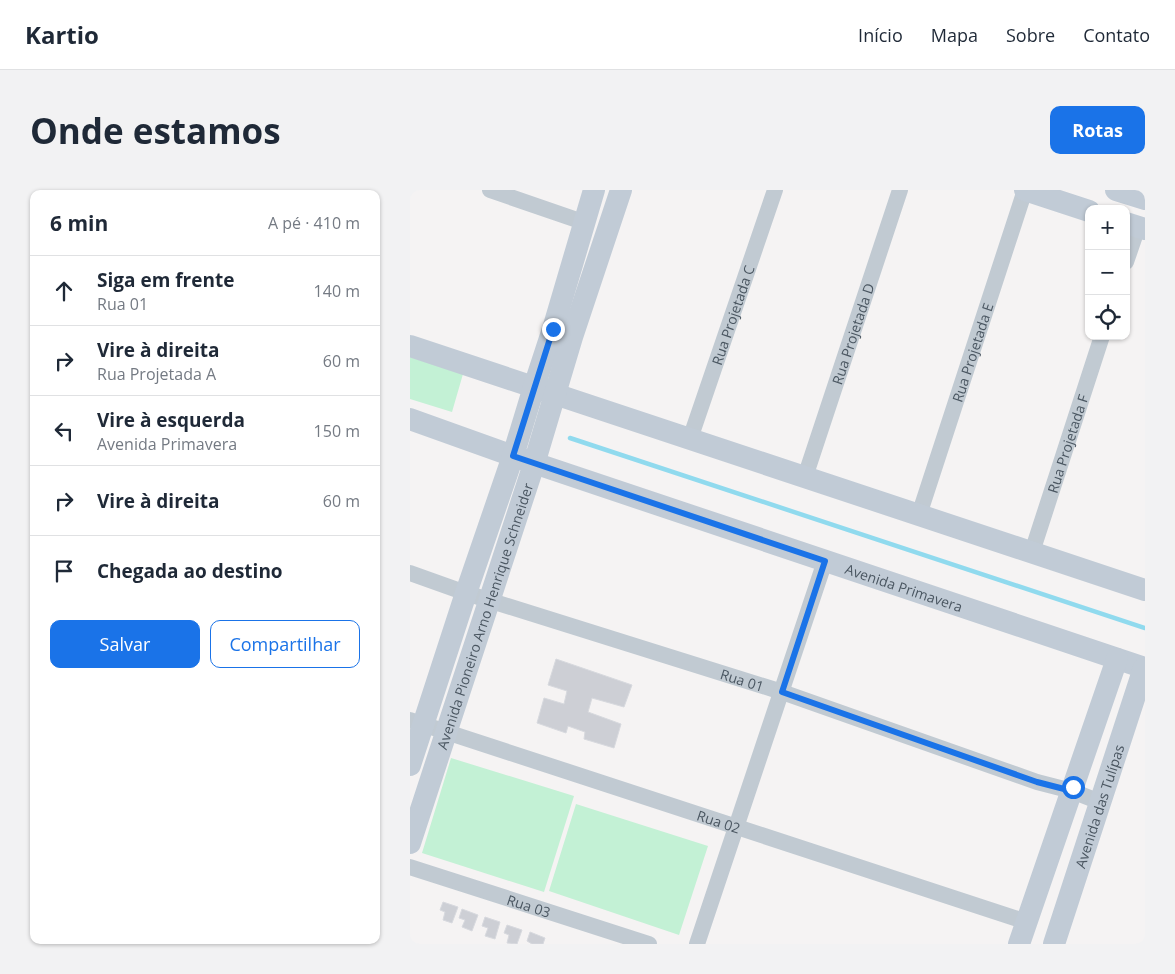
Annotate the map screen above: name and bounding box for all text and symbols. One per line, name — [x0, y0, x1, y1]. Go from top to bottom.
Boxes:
text: Kartio — [25, 18, 99, 51]
text: Início — [858, 23, 903, 47]
text: Mapa — [931, 23, 978, 47]
text: Sobre — [1006, 23, 1055, 47]
text: Contato — [1083, 23, 1150, 47]
button: Rotas — [1050, 106, 1145, 154]
text: Onde estamos — [30, 107, 281, 154]
map controls — [1085, 205, 1130, 340]
button: + — [1085, 205, 1130, 250]
text: 6 min — [50, 209, 108, 237]
text: A pé · 410 m — [268, 212, 360, 234]
button: − — [1085, 250, 1130, 295]
street label: Rua Projetada C — [706, 262, 758, 367]
text: Siga em frente — [97, 267, 234, 293]
icon: ahead — [50, 277, 78, 305]
text: 140 m — [314, 280, 360, 302]
street label: Rua Projetada D — [827, 281, 878, 387]
text: Rua 01 — [97, 293, 148, 315]
button: locate — [1085, 295, 1130, 340]
street label: Rua Projetada E — [947, 300, 997, 404]
route end — [542, 318, 565, 341]
text: Vire à direita — [97, 337, 220, 363]
icon: right — [50, 347, 78, 375]
text: 60 m — [323, 350, 360, 372]
text: Rua Projetada A — [97, 363, 216, 385]
street label: Rua Projetada F — [1042, 392, 1092, 495]
text: Vire à esquerda — [97, 407, 245, 433]
icon: left — [50, 417, 78, 445]
text: 150 m — [314, 420, 360, 442]
text: Avenida Primavera — [97, 433, 237, 455]
street label: Avenida Pioneiro Arno Henrique Schneider — [432, 480, 537, 752]
icon: right — [50, 487, 78, 515]
text: Vire à direita — [97, 488, 220, 514]
text: 60 m — [323, 490, 360, 512]
icon: arrive — [50, 557, 78, 585]
text: Chegada ao destino — [97, 558, 283, 584]
street label: Avenida Primavera — [843, 559, 965, 616]
button: Salvar — [50, 620, 200, 668]
button: Compartilhar — [210, 620, 360, 668]
street label: Rua 01 — [718, 664, 766, 695]
street label: Avenida das Tulípas — [1070, 742, 1128, 870]
route start — [1062, 776, 1085, 799]
street label: Rua 02 — [695, 805, 743, 837]
street label: Rua 03 — [505, 889, 553, 921]

